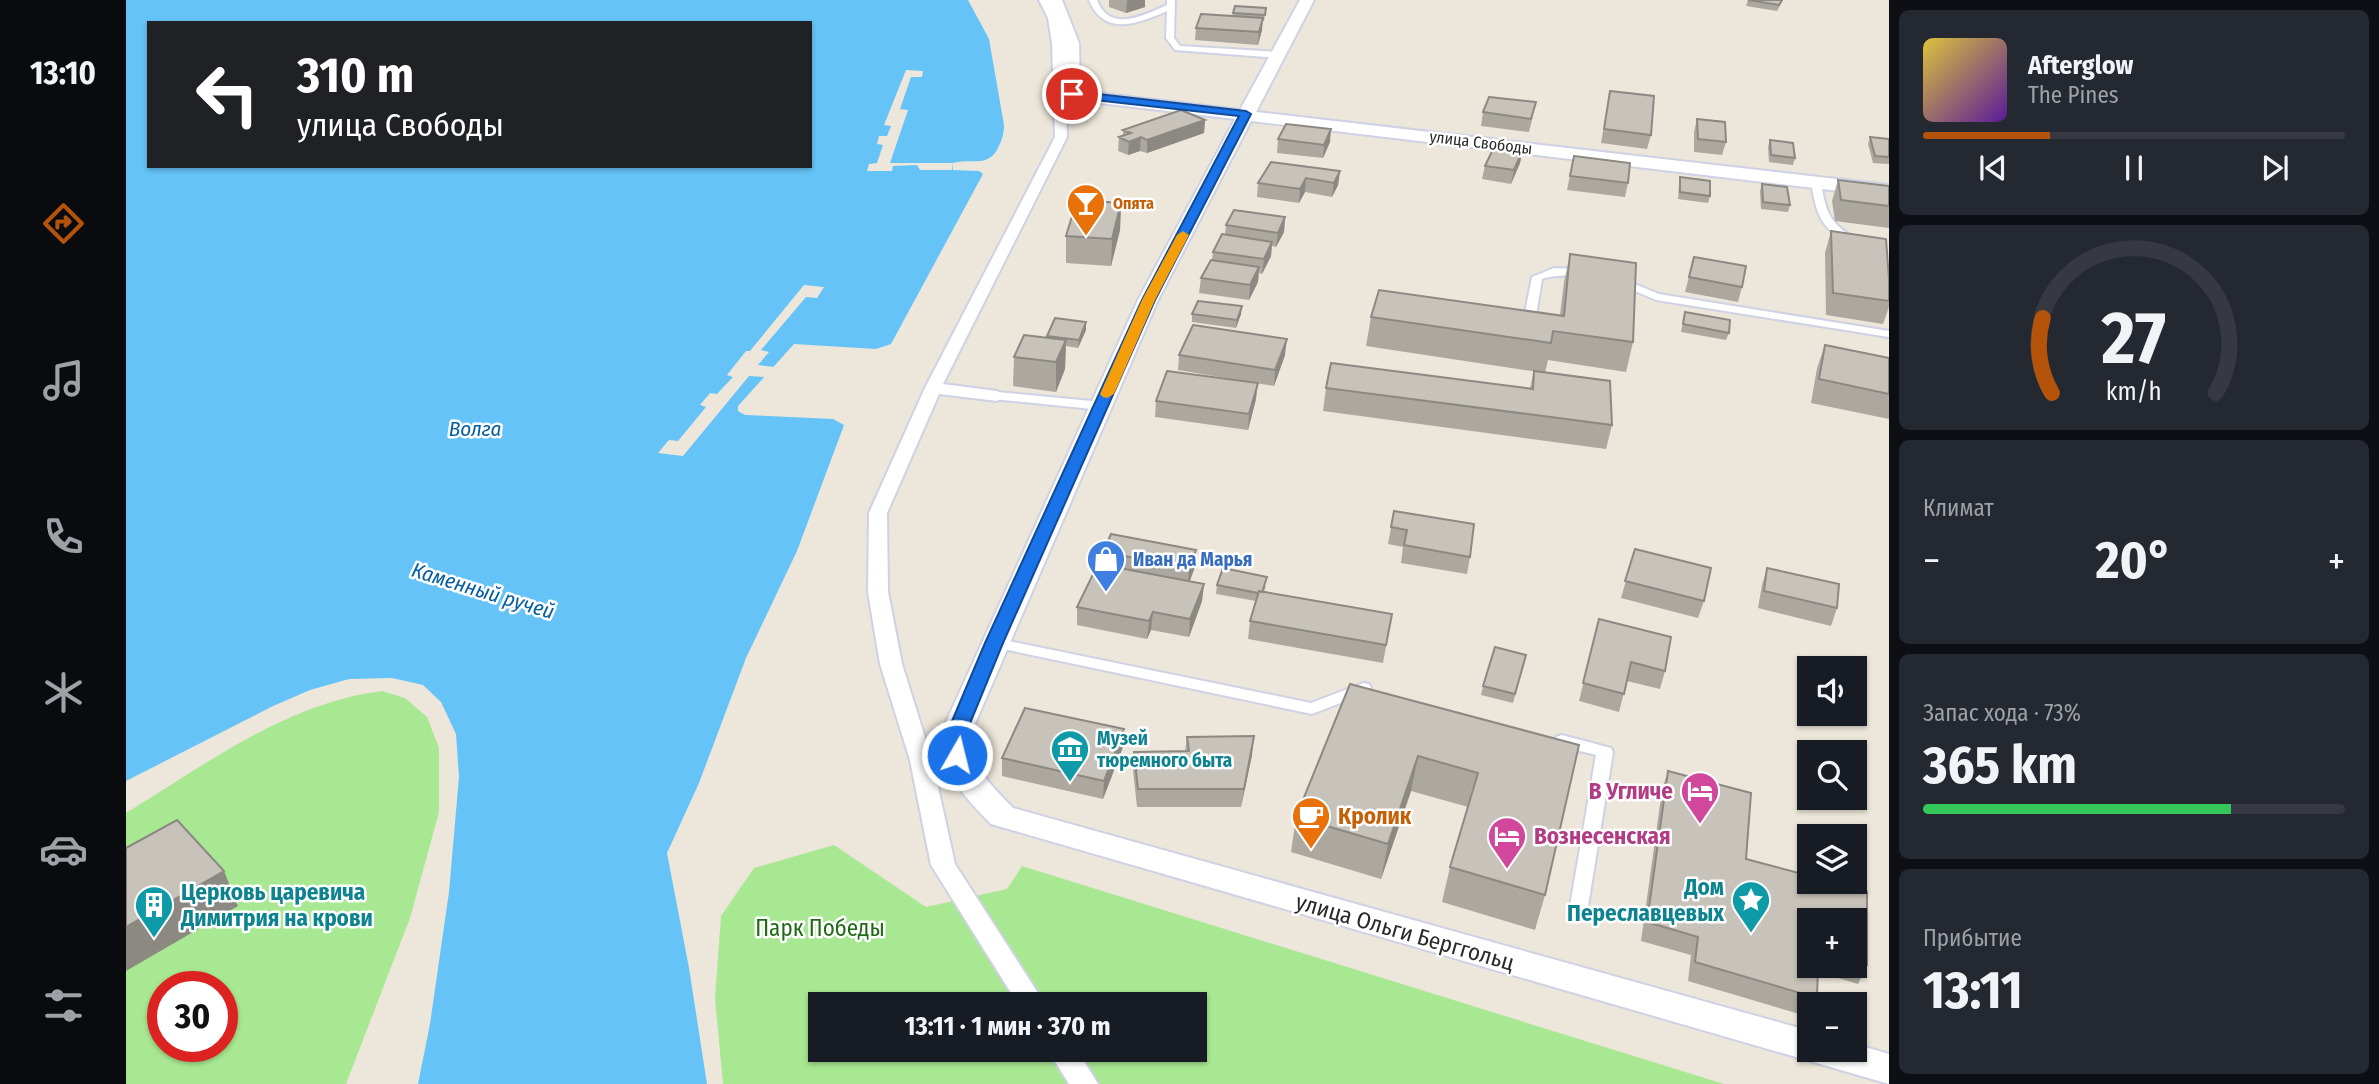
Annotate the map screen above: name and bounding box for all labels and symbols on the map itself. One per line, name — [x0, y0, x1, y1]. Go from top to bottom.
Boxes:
pin — [1042, 64, 1102, 124]
street label: улица Свободы — [1428, 127, 1533, 158]
bar icon: Опята — [1065, 182, 1107, 237]
place label: Опята — [1113, 194, 1154, 213]
water label: Волга — [449, 416, 501, 442]
shop icon: Иван да Марья — [1085, 538, 1127, 593]
place label: Иван да Марья — [1133, 548, 1252, 571]
water label: Каменный ручей — [409, 557, 557, 625]
position arrow — [920, 718, 994, 792]
place label: Музей тюремного быта — [1097, 727, 1232, 772]
museum icon: Музей тюремного быта — [1049, 728, 1091, 783]
hotel icon: В Угличе — [1679, 770, 1721, 825]
place label: В Угличе — [1589, 777, 1673, 805]
cafe icon: Кролик — [1290, 795, 1332, 850]
place label: Кролик — [1338, 802, 1412, 830]
hotel icon: Вознесенская — [1486, 815, 1528, 870]
place label: Вознесенская — [1534, 822, 1671, 850]
place label: Дом Переславцевых — [1567, 873, 1725, 927]
place label: Церковь царевича Димитрия на крови — [180, 878, 373, 932]
place icon: Дом Переславцевых — [1730, 879, 1772, 934]
building icon: Церковь царевича Димитрия на крови — [133, 884, 175, 939]
street label: улица Ольги Берггольц — [1293, 887, 1517, 977]
park label: Парк Победы — [755, 914, 885, 942]
speed limit sign: 30 — [147, 971, 238, 1062]

